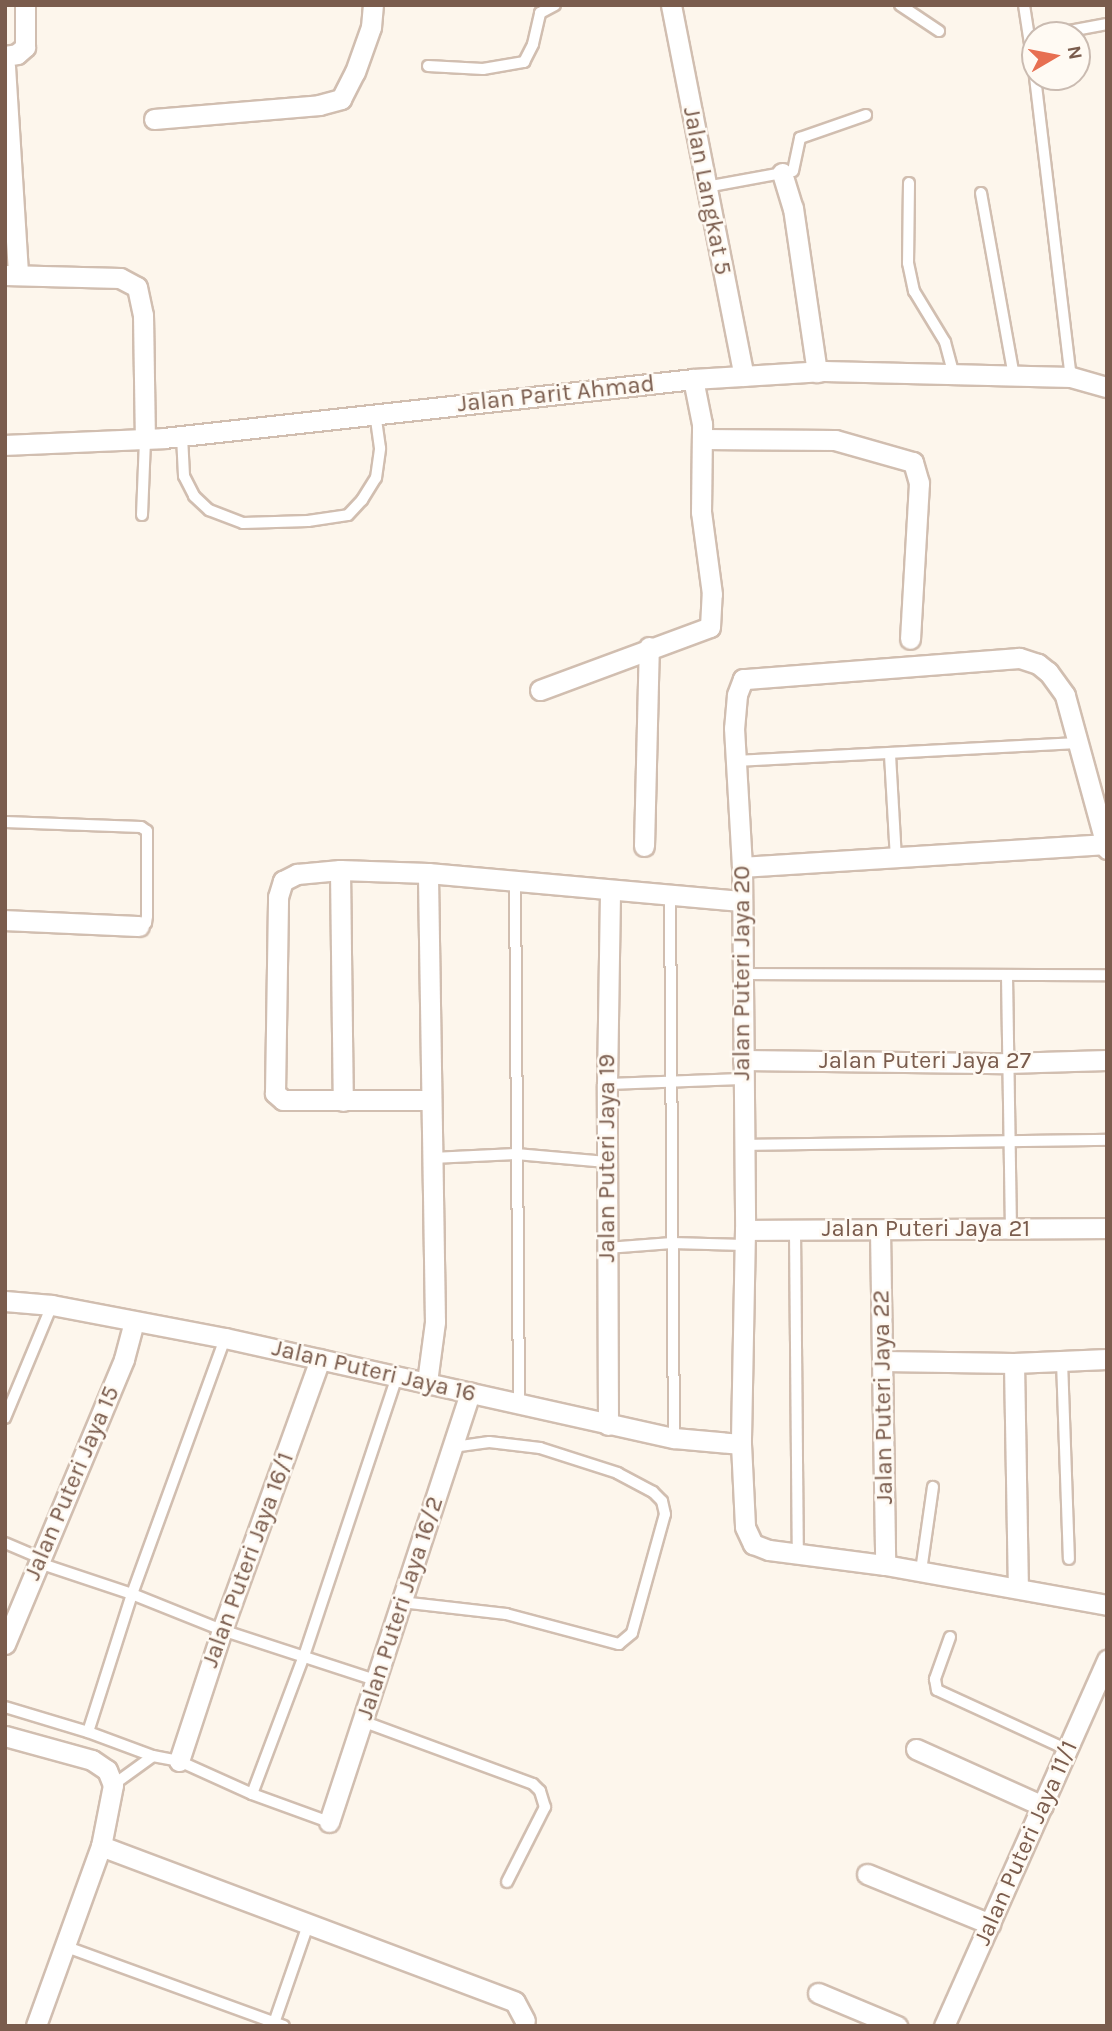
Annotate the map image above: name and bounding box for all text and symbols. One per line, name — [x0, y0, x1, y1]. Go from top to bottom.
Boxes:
north arrow — [1021, 21, 1091, 91]
text: N — [1063, 44, 1087, 61]
street label: Jalan Langkat 5 — [677, 105, 737, 277]
street label: Jalan Parit Ahmad — [456, 369, 656, 419]
street label: Jalan Puteri Jaya 20 — [728, 866, 756, 1080]
street label: Jalan Puteri Jaya 27 — [819, 1047, 1031, 1075]
street label: Jalan Puteri Jaya 19 — [593, 1054, 621, 1262]
street label: Jalan Puteri Jaya 21 — [822, 1215, 1030, 1243]
street label: Jalan Puteri Jaya 22 — [867, 1290, 899, 1504]
street label: Jalan Puteri Jaya 16 — [269, 1334, 479, 1408]
street label: Jalan Puteri Jaya 15 — [18, 1382, 126, 1584]
street label: Jalan Puteri Jaya 16/1 — [196, 1449, 300, 1671]
street label: Jalan Puteri Jaya 16/2 — [350, 1493, 450, 1723]
street label: Jalan Puteri Jaya 11/1 — [968, 1736, 1084, 1950]

